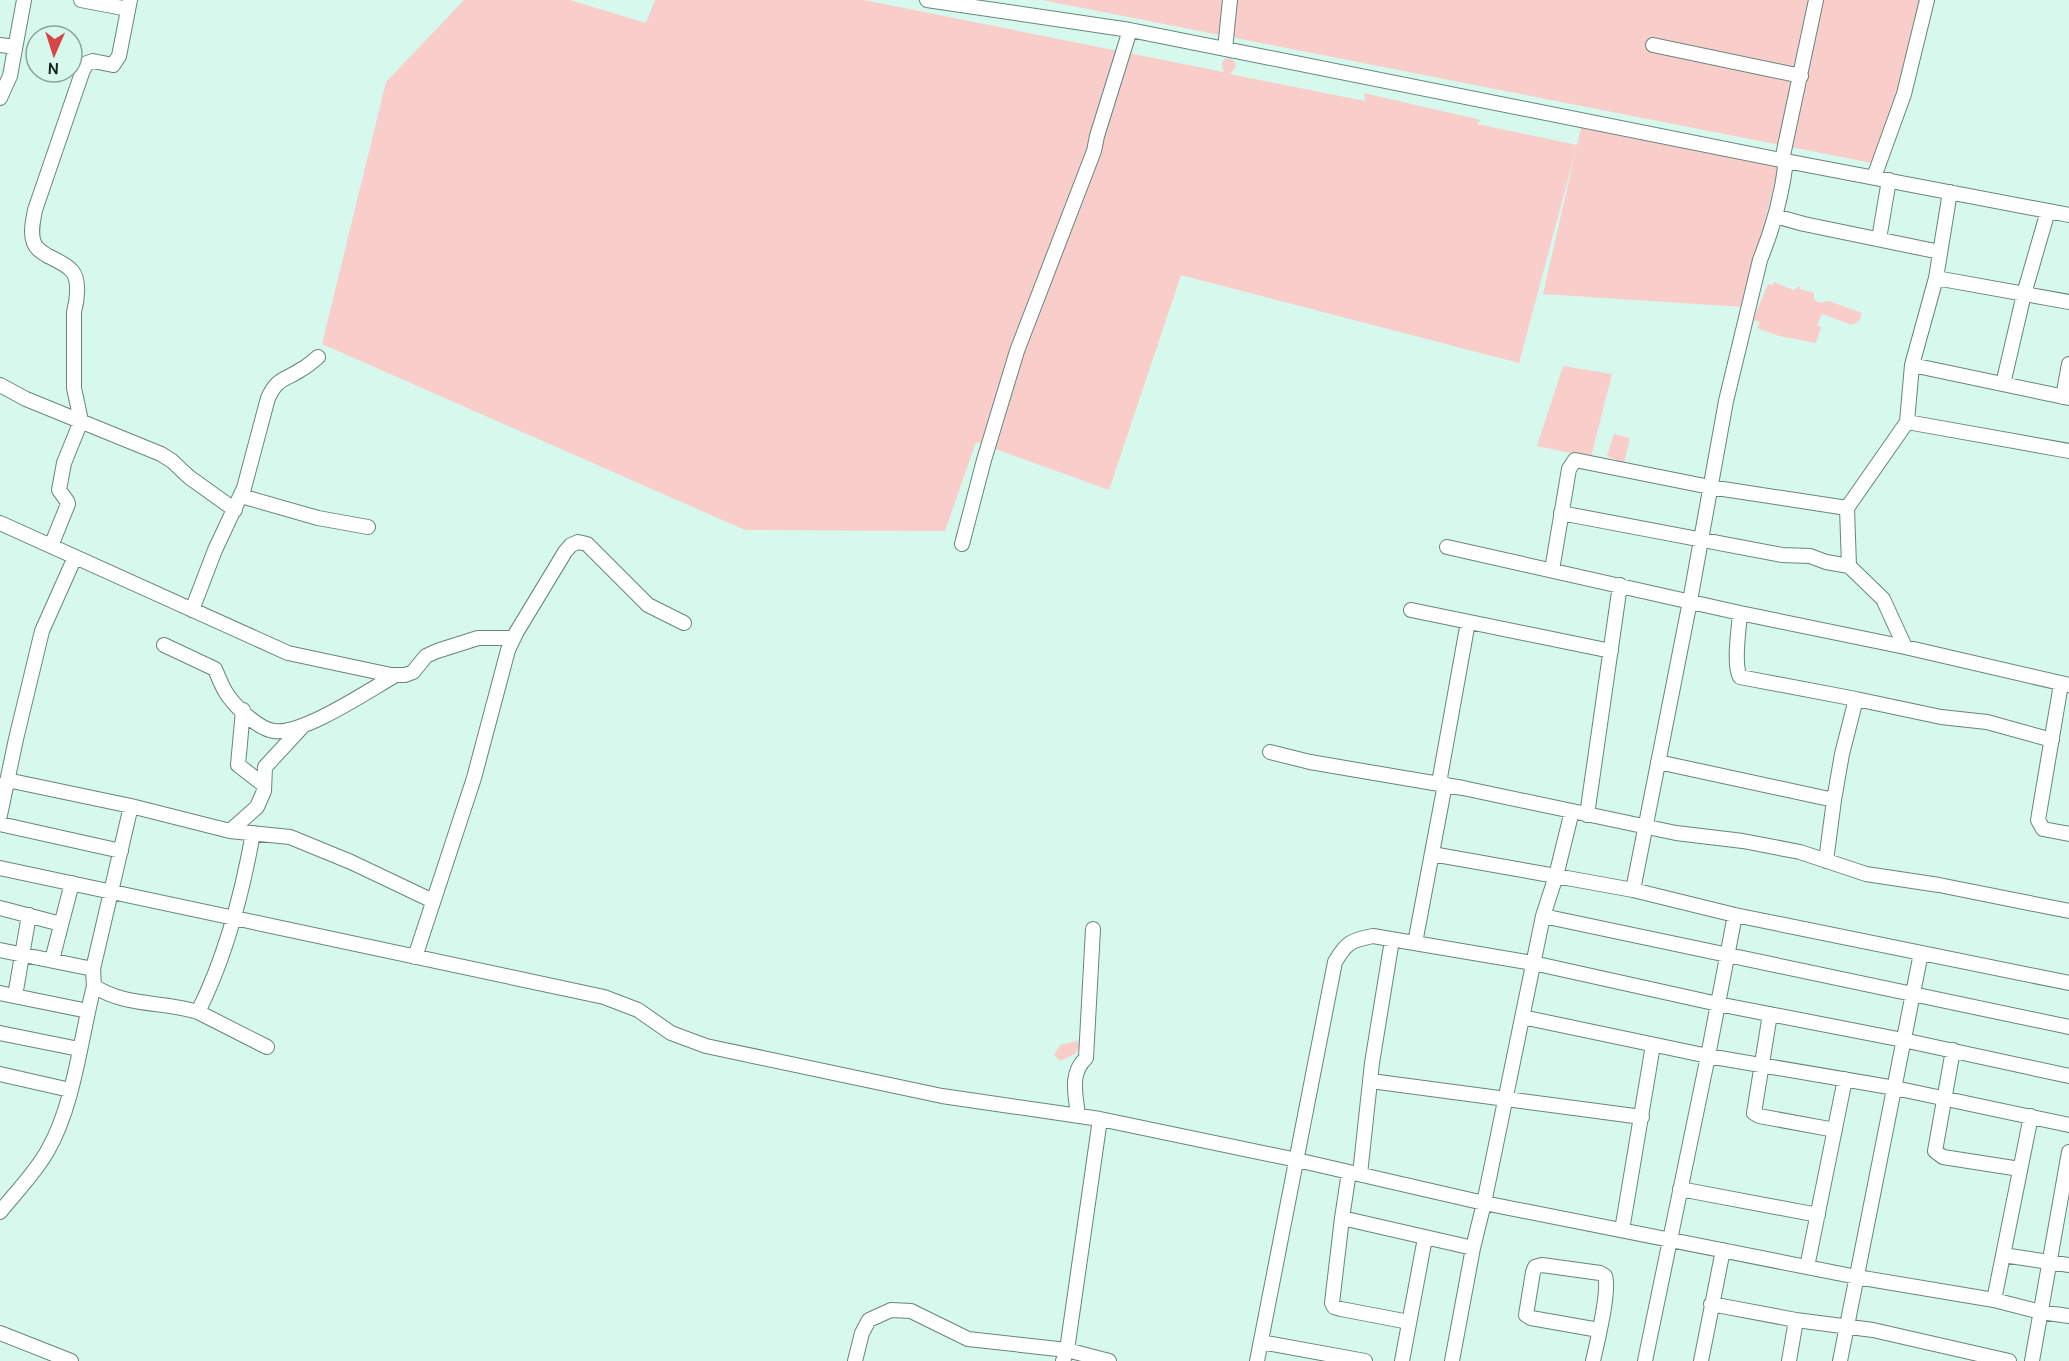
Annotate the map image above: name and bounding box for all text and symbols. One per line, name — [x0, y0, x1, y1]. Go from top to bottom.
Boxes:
north arrow — [24, 24, 84, 84]
text: N — [47, 59, 59, 78]

